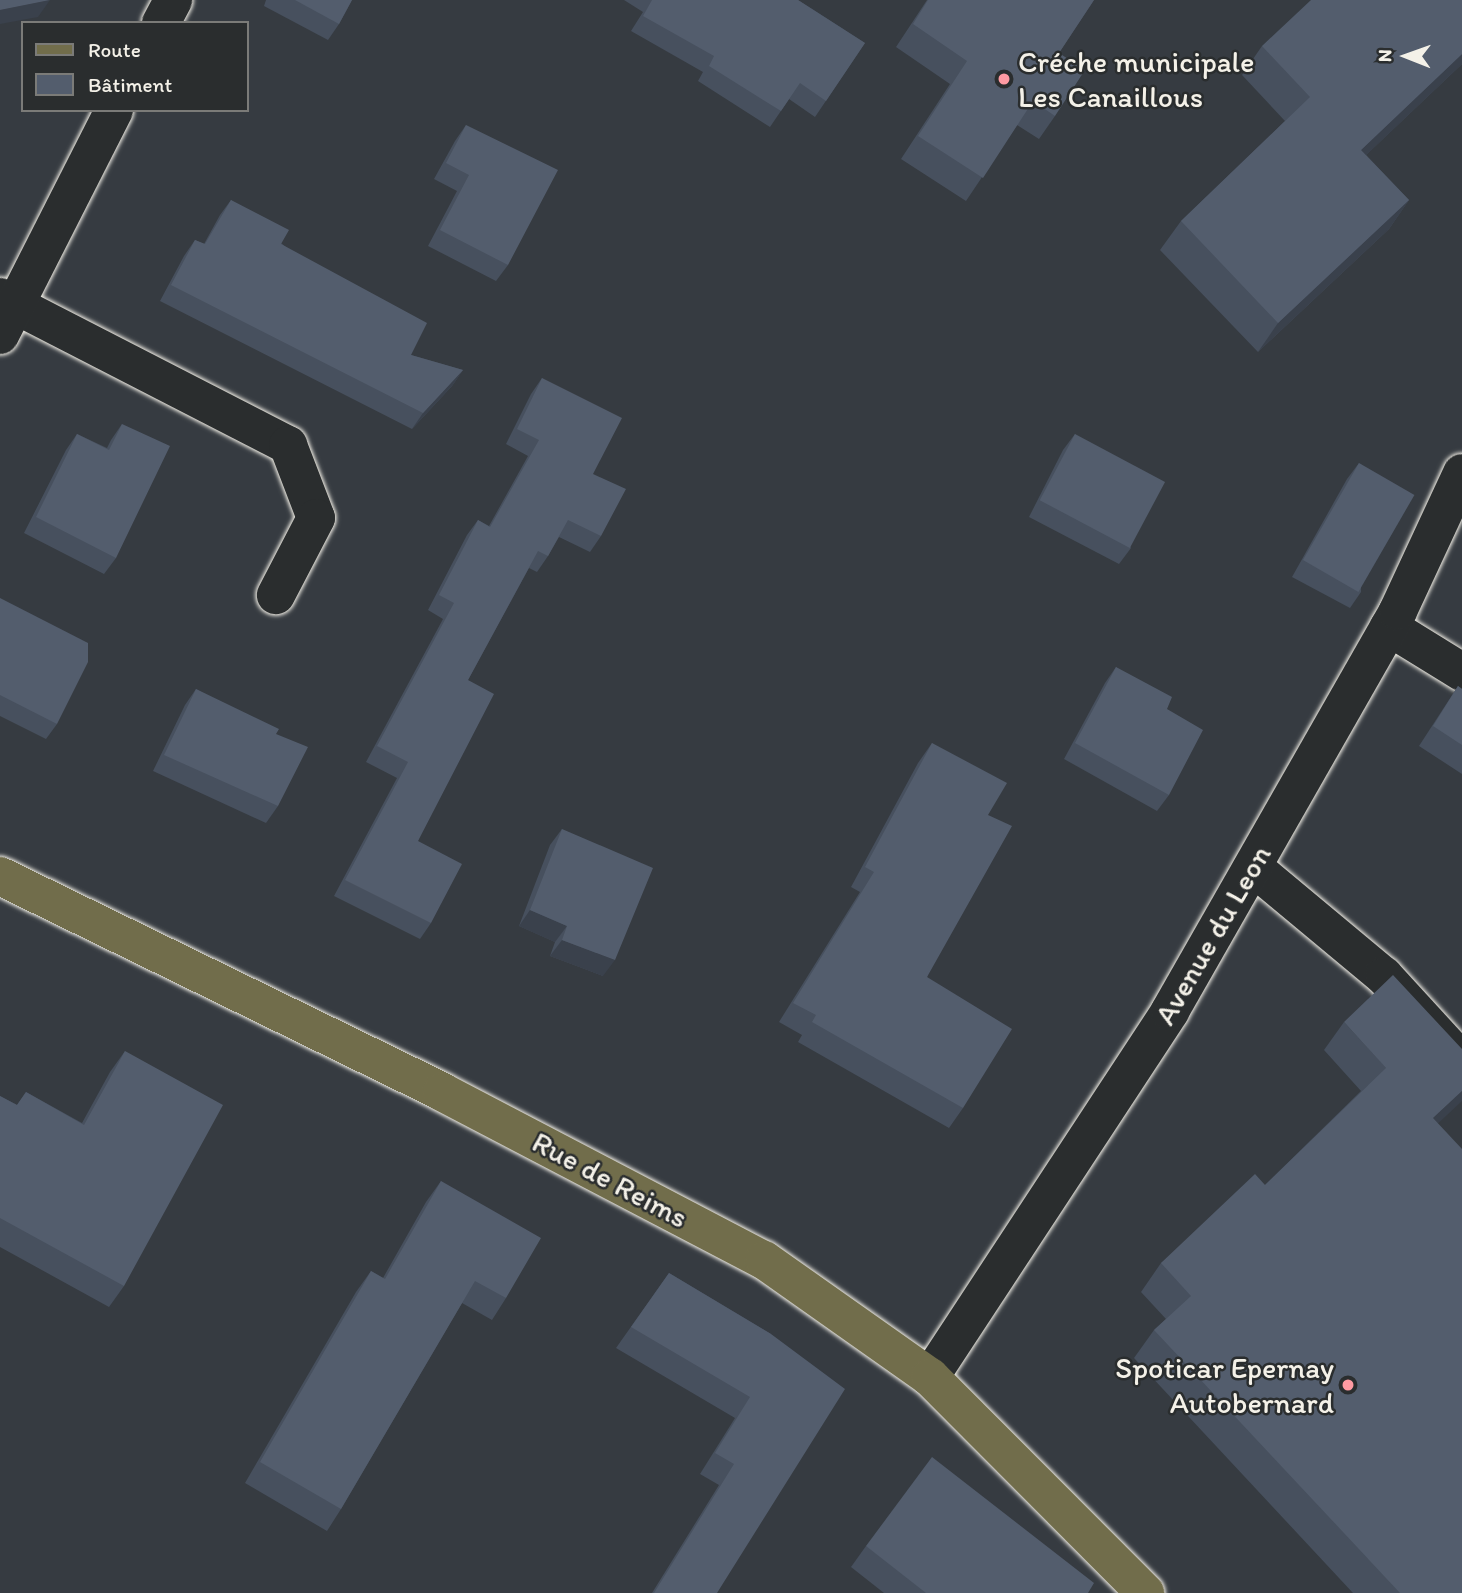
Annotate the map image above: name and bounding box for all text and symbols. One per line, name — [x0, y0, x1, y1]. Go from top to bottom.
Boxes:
legend — [21, 21, 248, 112]
north arrow — [1371, 21, 1441, 91]
text: Route — [88, 37, 141, 62]
place label: Créche municipale Les Canaillous — [1018, 44, 1255, 114]
text: N — [1373, 49, 1396, 62]
marker: Créche municipale Les Canaillous — [996, 71, 1012, 87]
text: Bâtiment — [88, 72, 172, 97]
street label: Avenue du Leon — [1147, 838, 1279, 1032]
street label: Rue de Reims — [526, 1124, 694, 1236]
place label: Spoticar Epernay Autobernard — [1115, 1350, 1334, 1420]
marker: Spoticar Epernay Autobernard — [1340, 1377, 1356, 1393]

